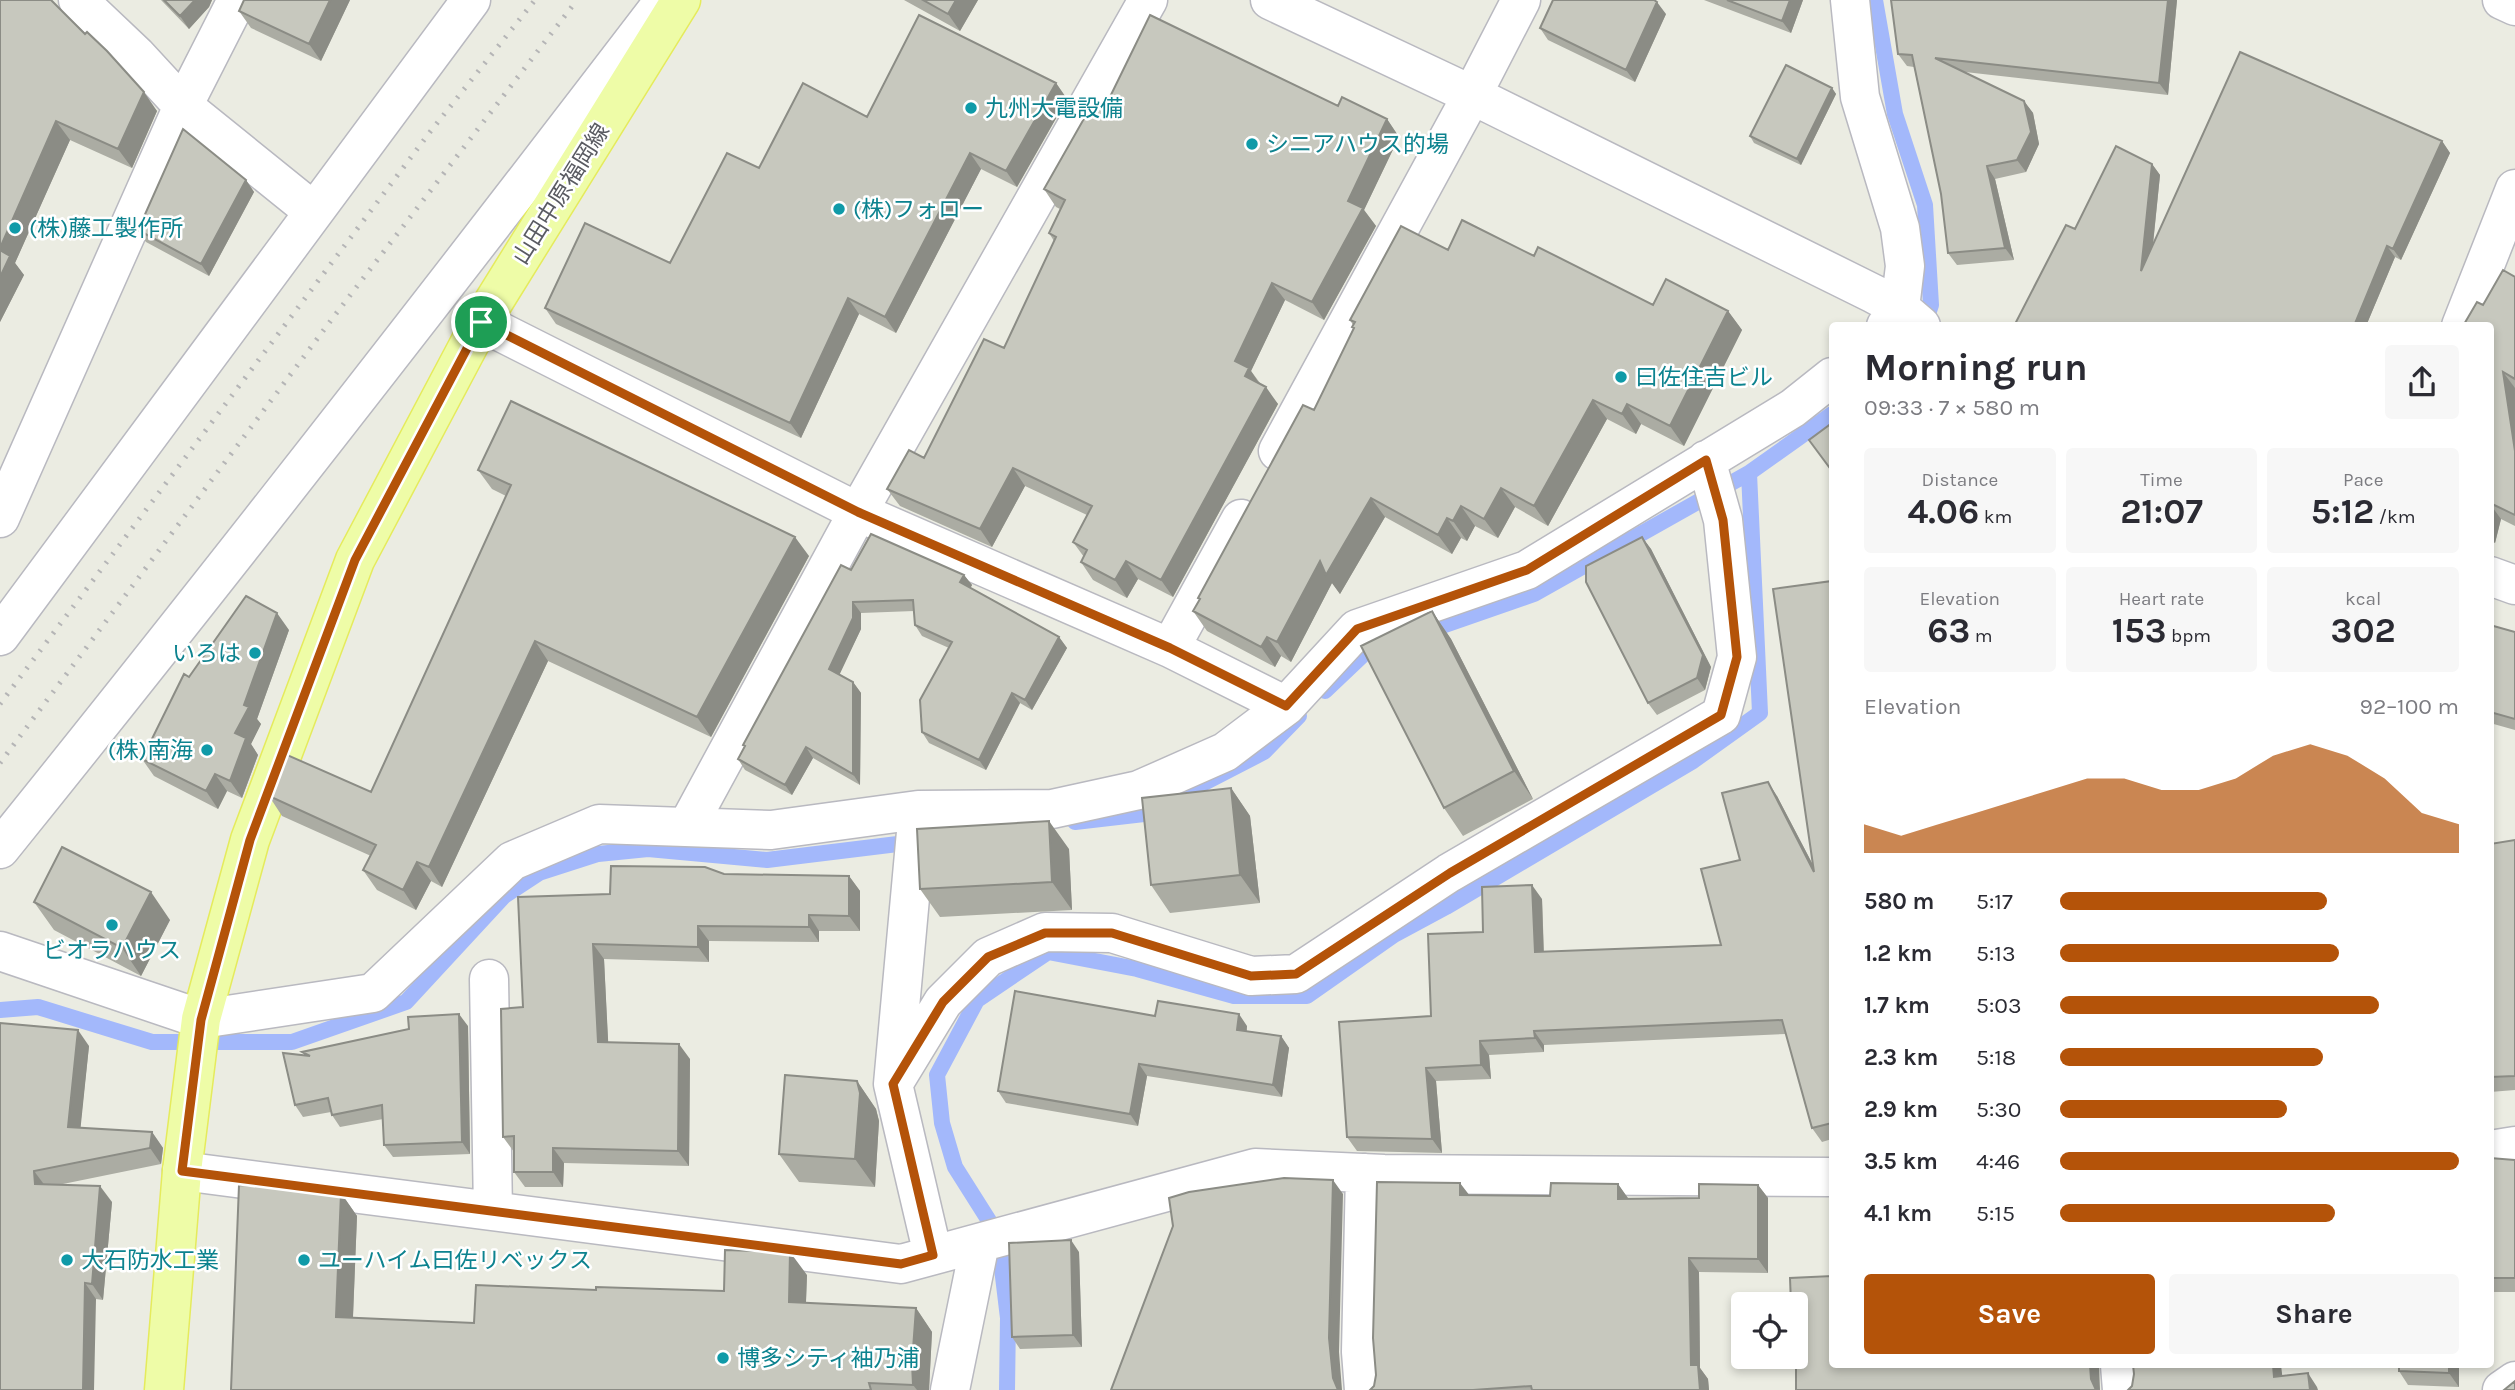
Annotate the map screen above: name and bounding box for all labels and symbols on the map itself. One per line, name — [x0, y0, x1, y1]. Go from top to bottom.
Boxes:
place label: 九州大電設備 — [985, 95, 1123, 122]
marker: 九州大電設備 — [963, 100, 979, 116]
street label: 山田中原福岡線 — [507, 119, 615, 269]
place label: シニアハウス的場 — [1266, 131, 1449, 158]
marker: シニアハウス的場 — [1244, 136, 1260, 152]
place label: (株)フォロー — [853, 196, 984, 223]
marker: (株)フォロー — [831, 201, 847, 217]
place label: (株)藤工製作所 — [29, 215, 183, 242]
marker: (株)藤工製作所 — [7, 220, 23, 236]
pin — [451, 292, 511, 352]
place label: 曰佐住吉ビル — [1635, 364, 1773, 391]
marker: 曰佐住吉ビル — [1613, 369, 1629, 385]
place label: いろは — [172, 640, 241, 667]
marker: いろは — [247, 645, 263, 661]
place label: (株)南海 — [108, 737, 193, 764]
marker: (株)南海 — [199, 742, 215, 758]
marker: ビオラハウス — [104, 917, 120, 933]
place label: ビオラハウス — [43, 937, 181, 964]
place label: 大石防水工業 — [81, 1247, 219, 1274]
place label: ユーハイム曰佐リベックス — [318, 1247, 592, 1274]
marker: 大石防水工業 — [59, 1252, 75, 1268]
marker: ユーハイム曰佐リベックス — [296, 1252, 312, 1268]
place label: 博多シティ袖乃浦 — [737, 1345, 920, 1372]
marker: 博多シティ袖乃浦 — [715, 1350, 731, 1366]

